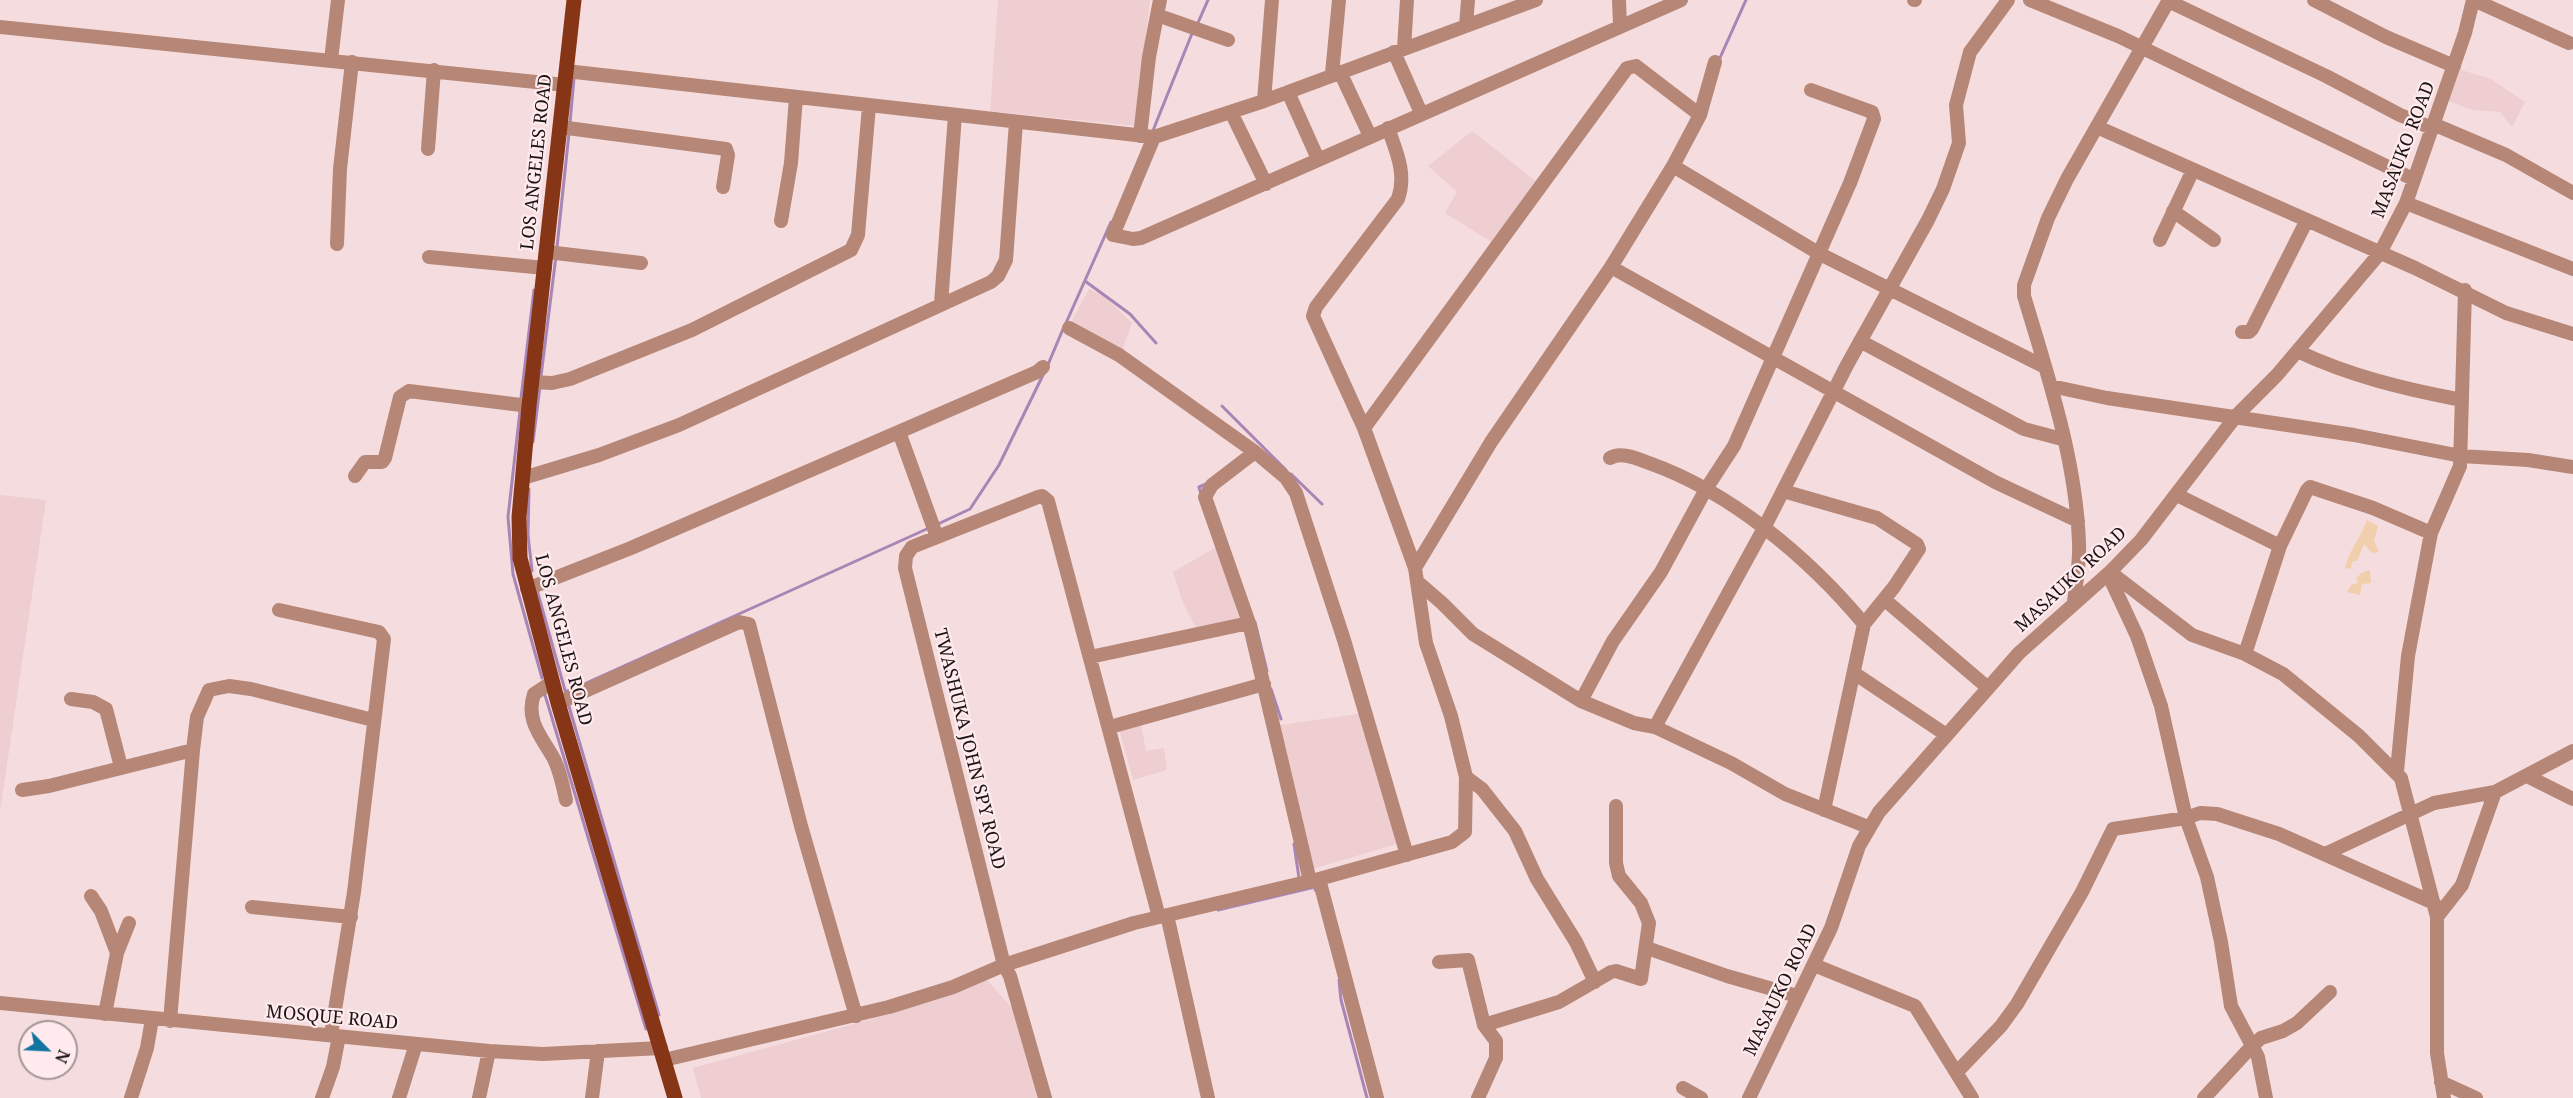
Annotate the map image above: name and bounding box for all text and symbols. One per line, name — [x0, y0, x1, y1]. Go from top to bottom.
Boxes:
street label: LOS ANGELES ROAD — [517, 73, 557, 251]
street label: MASAUKO ROAD — [2368, 79, 2440, 221]
street label: MASAUKO ROAD — [2011, 523, 2131, 637]
street label: LOS ANGELES ROAD — [530, 552, 596, 728]
street label: TWASHUKA JOHN SPY ROAD — [929, 626, 1009, 872]
street label: MASAUKO ROAD — [1740, 920, 1822, 1060]
street label: MOSQUE ROAD — [265, 1001, 399, 1035]
north arrow — [18, 1020, 78, 1080]
text: N — [50, 1046, 75, 1067]

